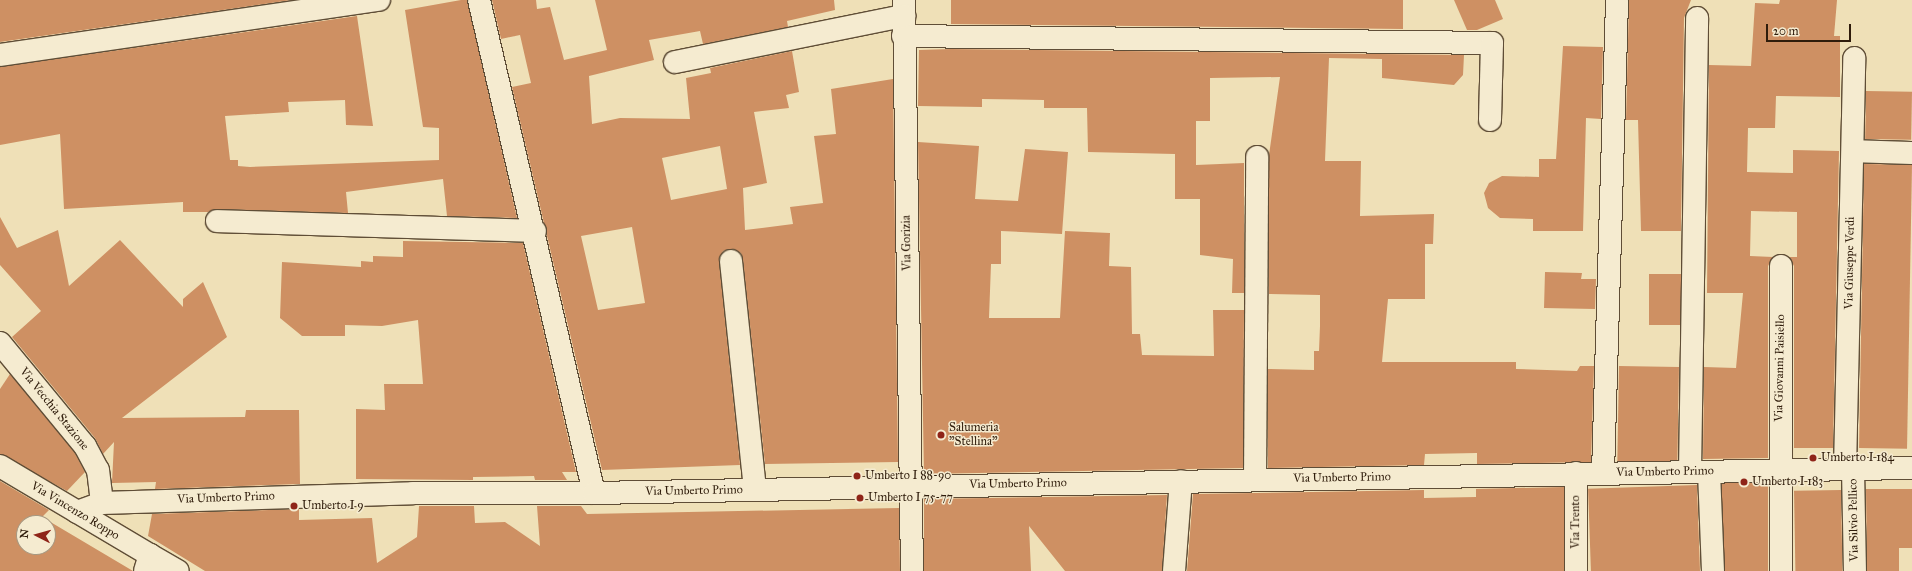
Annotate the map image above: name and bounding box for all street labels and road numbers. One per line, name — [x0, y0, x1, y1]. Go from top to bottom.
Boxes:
street label: Via Gorizia — [899, 215, 915, 271]
street label: Via Giuseppe Verdi — [1842, 216, 1858, 310]
street label: Via Giovanni Paisiello — [1772, 314, 1788, 422]
street label: Via Vecchia Stazione — [16, 365, 92, 453]
street label: Via Umberto Primo — [1616, 464, 1714, 480]
street label: Via Umberto Primo — [1293, 470, 1391, 486]
street label: Via Umberto Primo — [969, 476, 1067, 492]
street label: Via Silvio Pellico — [1846, 478, 1862, 562]
street label: Via Vincenzo Roppo — [28, 479, 122, 543]
street label: Via Umberto Primo — [645, 483, 743, 499]
street label: Via Umberto Primo — [177, 489, 275, 507]
street label: Via Trento — [1569, 495, 1583, 549]

